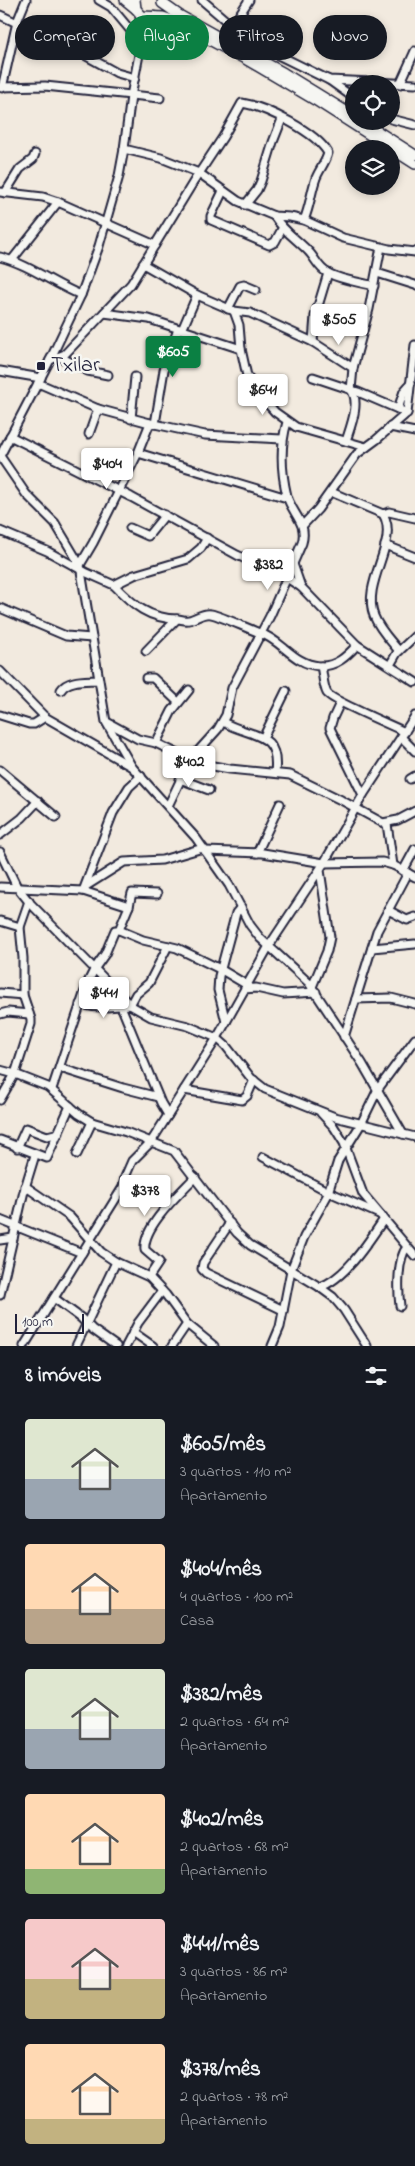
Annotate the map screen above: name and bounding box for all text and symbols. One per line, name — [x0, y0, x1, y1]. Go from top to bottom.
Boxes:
chip: Comprar — [15, 15, 115, 60]
chip: Alugar — [125, 15, 209, 60]
chip: Filtros — [219, 15, 303, 60]
chip: Novo — [313, 15, 387, 60]
map controls — [345, 75, 400, 195]
button: locate — [345, 75, 400, 130]
button: layers — [345, 140, 400, 195]
pin: $505 — [309, 304, 369, 346]
text: $505 — [322, 308, 356, 332]
pin: $605 — [143, 336, 203, 378]
text: $605 — [157, 340, 189, 364]
place label: Txilar — [51, 350, 100, 382]
marker: Txilar — [35, 360, 47, 372]
pin: $641 — [233, 374, 293, 416]
text: $641 — [249, 378, 277, 402]
pin: $404 — [77, 448, 137, 490]
text: $404 — [92, 452, 122, 476]
pin: $382 — [238, 548, 298, 591]
text: $382 — [253, 553, 283, 577]
pin: $402 — [159, 746, 219, 788]
text: $402 — [173, 750, 205, 774]
pin: $441 — [74, 976, 134, 1019]
text: $441 — [90, 981, 118, 1005]
pin: $378 — [115, 1174, 175, 1217]
text: $378 — [131, 1179, 159, 1203]
scale bar — [15, 1311, 84, 1334]
text: 100 m — [22, 1312, 53, 1333]
text: 8 imóveis — [25, 1361, 102, 1391]
icon: filters — [362, 1362, 390, 1390]
text: $605/mês — [180, 1430, 266, 1460]
icon: home — [65, 1439, 125, 1499]
text: 3 quartos · 110 m² — [180, 1460, 291, 1484]
text: Apartamento — [180, 1484, 267, 1508]
text: $404/mês — [180, 1555, 262, 1585]
icon: home — [65, 1564, 125, 1624]
text: 4 quartos · 100 m² — [180, 1585, 293, 1609]
text: Casa — [180, 1609, 214, 1633]
text: $382/mês — [180, 1680, 263, 1710]
icon: home — [65, 1689, 125, 1749]
text: 2 quartos · 64 m² — [180, 1710, 289, 1734]
text: Apartamento — [180, 1734, 267, 1758]
text: $402/mês — [180, 1805, 264, 1835]
icon: home — [65, 1814, 125, 1874]
text: 2 quartos · 68 m² — [180, 1835, 289, 1859]
text: Apartamento — [180, 1859, 267, 1883]
text: $441/mês — [180, 1930, 260, 1960]
icon: home — [65, 1939, 125, 1999]
text: 3 quartos · 86 m² — [180, 1960, 287, 1984]
text: Apartamento — [180, 1984, 267, 2008]
text: $378/mês — [180, 2055, 261, 2085]
icon: home — [65, 2064, 125, 2124]
text: 2 quartos · 78 m² — [180, 2085, 288, 2109]
text: Apartamento — [180, 2109, 267, 2133]

